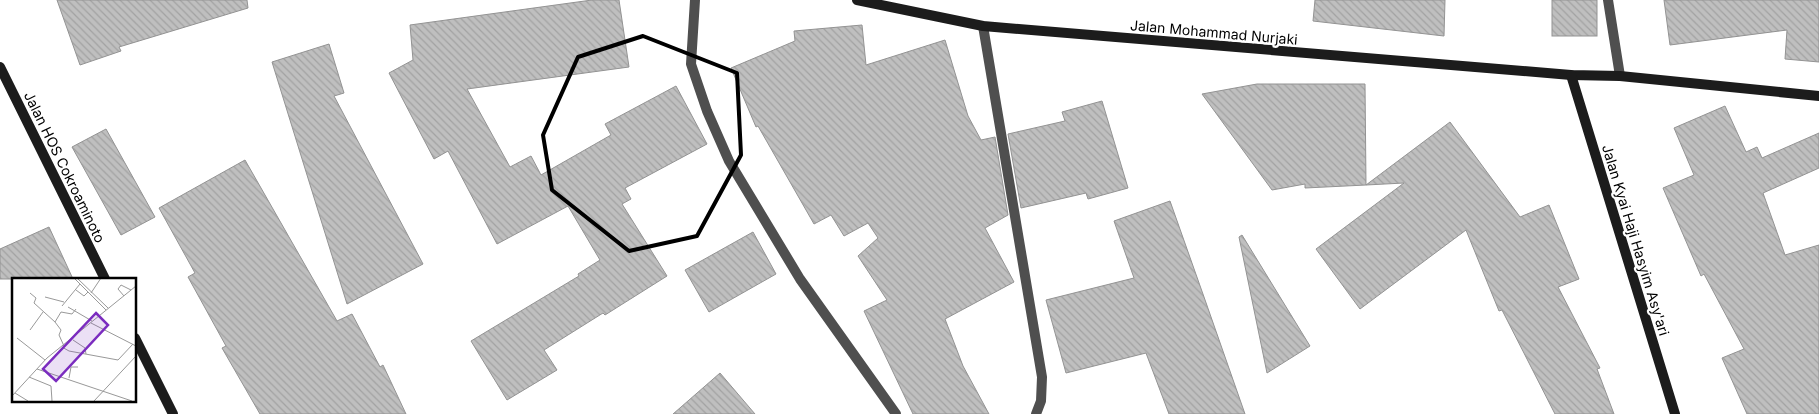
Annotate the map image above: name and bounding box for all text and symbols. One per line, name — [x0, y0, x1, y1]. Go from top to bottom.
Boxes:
street label: Jalan Mohammad Nurjaki — [1130, 16, 1298, 48]
street label: Jalan HOS Cokroaminoto — [21, 89, 109, 245]
street label: Jalan Kyai Haji Hasyim Asy'ari — [1599, 142, 1673, 338]
inset map — [12, 278, 136, 402]

